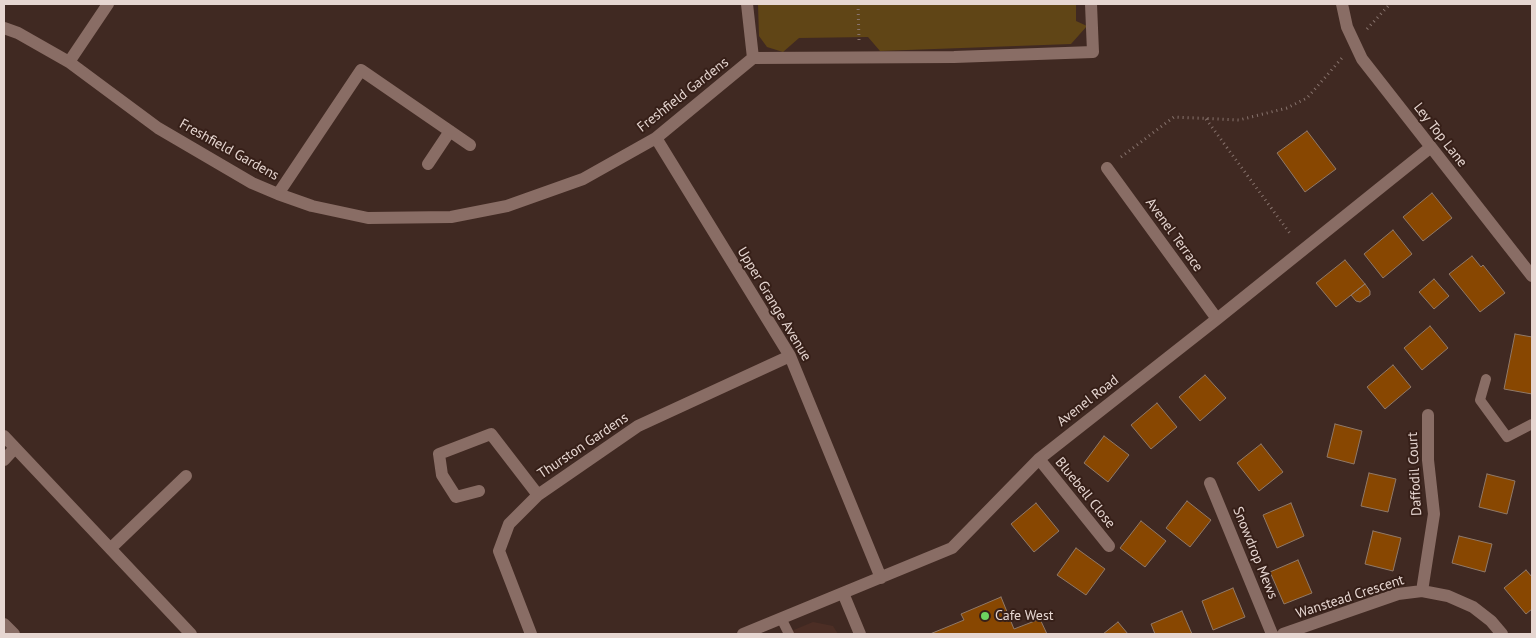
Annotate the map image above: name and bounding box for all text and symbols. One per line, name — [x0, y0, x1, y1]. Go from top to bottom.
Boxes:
street label: Freshfield Gardens — [634, 54, 732, 136]
street label: Ley Top Lane — [1410, 100, 1470, 170]
street label: Freshfield Gardens — [176, 116, 282, 184]
street label: Avenel Terrace — [1142, 195, 1206, 275]
street label: Upper Grange Avenue — [733, 244, 815, 364]
street label: Avenel Road — [1054, 372, 1122, 430]
street label: Thurston Gardens — [535, 410, 631, 482]
street label: Daffodil Court — [1404, 432, 1426, 516]
street label: Bluebell Close — [1051, 454, 1119, 532]
street label: Snowdrop Mews — [1229, 504, 1281, 602]
street label: Wanstead Crescent — [1294, 572, 1406, 622]
place label: Cafe West — [995, 608, 1054, 624]
marker: Cafe West — [979, 610, 991, 622]

